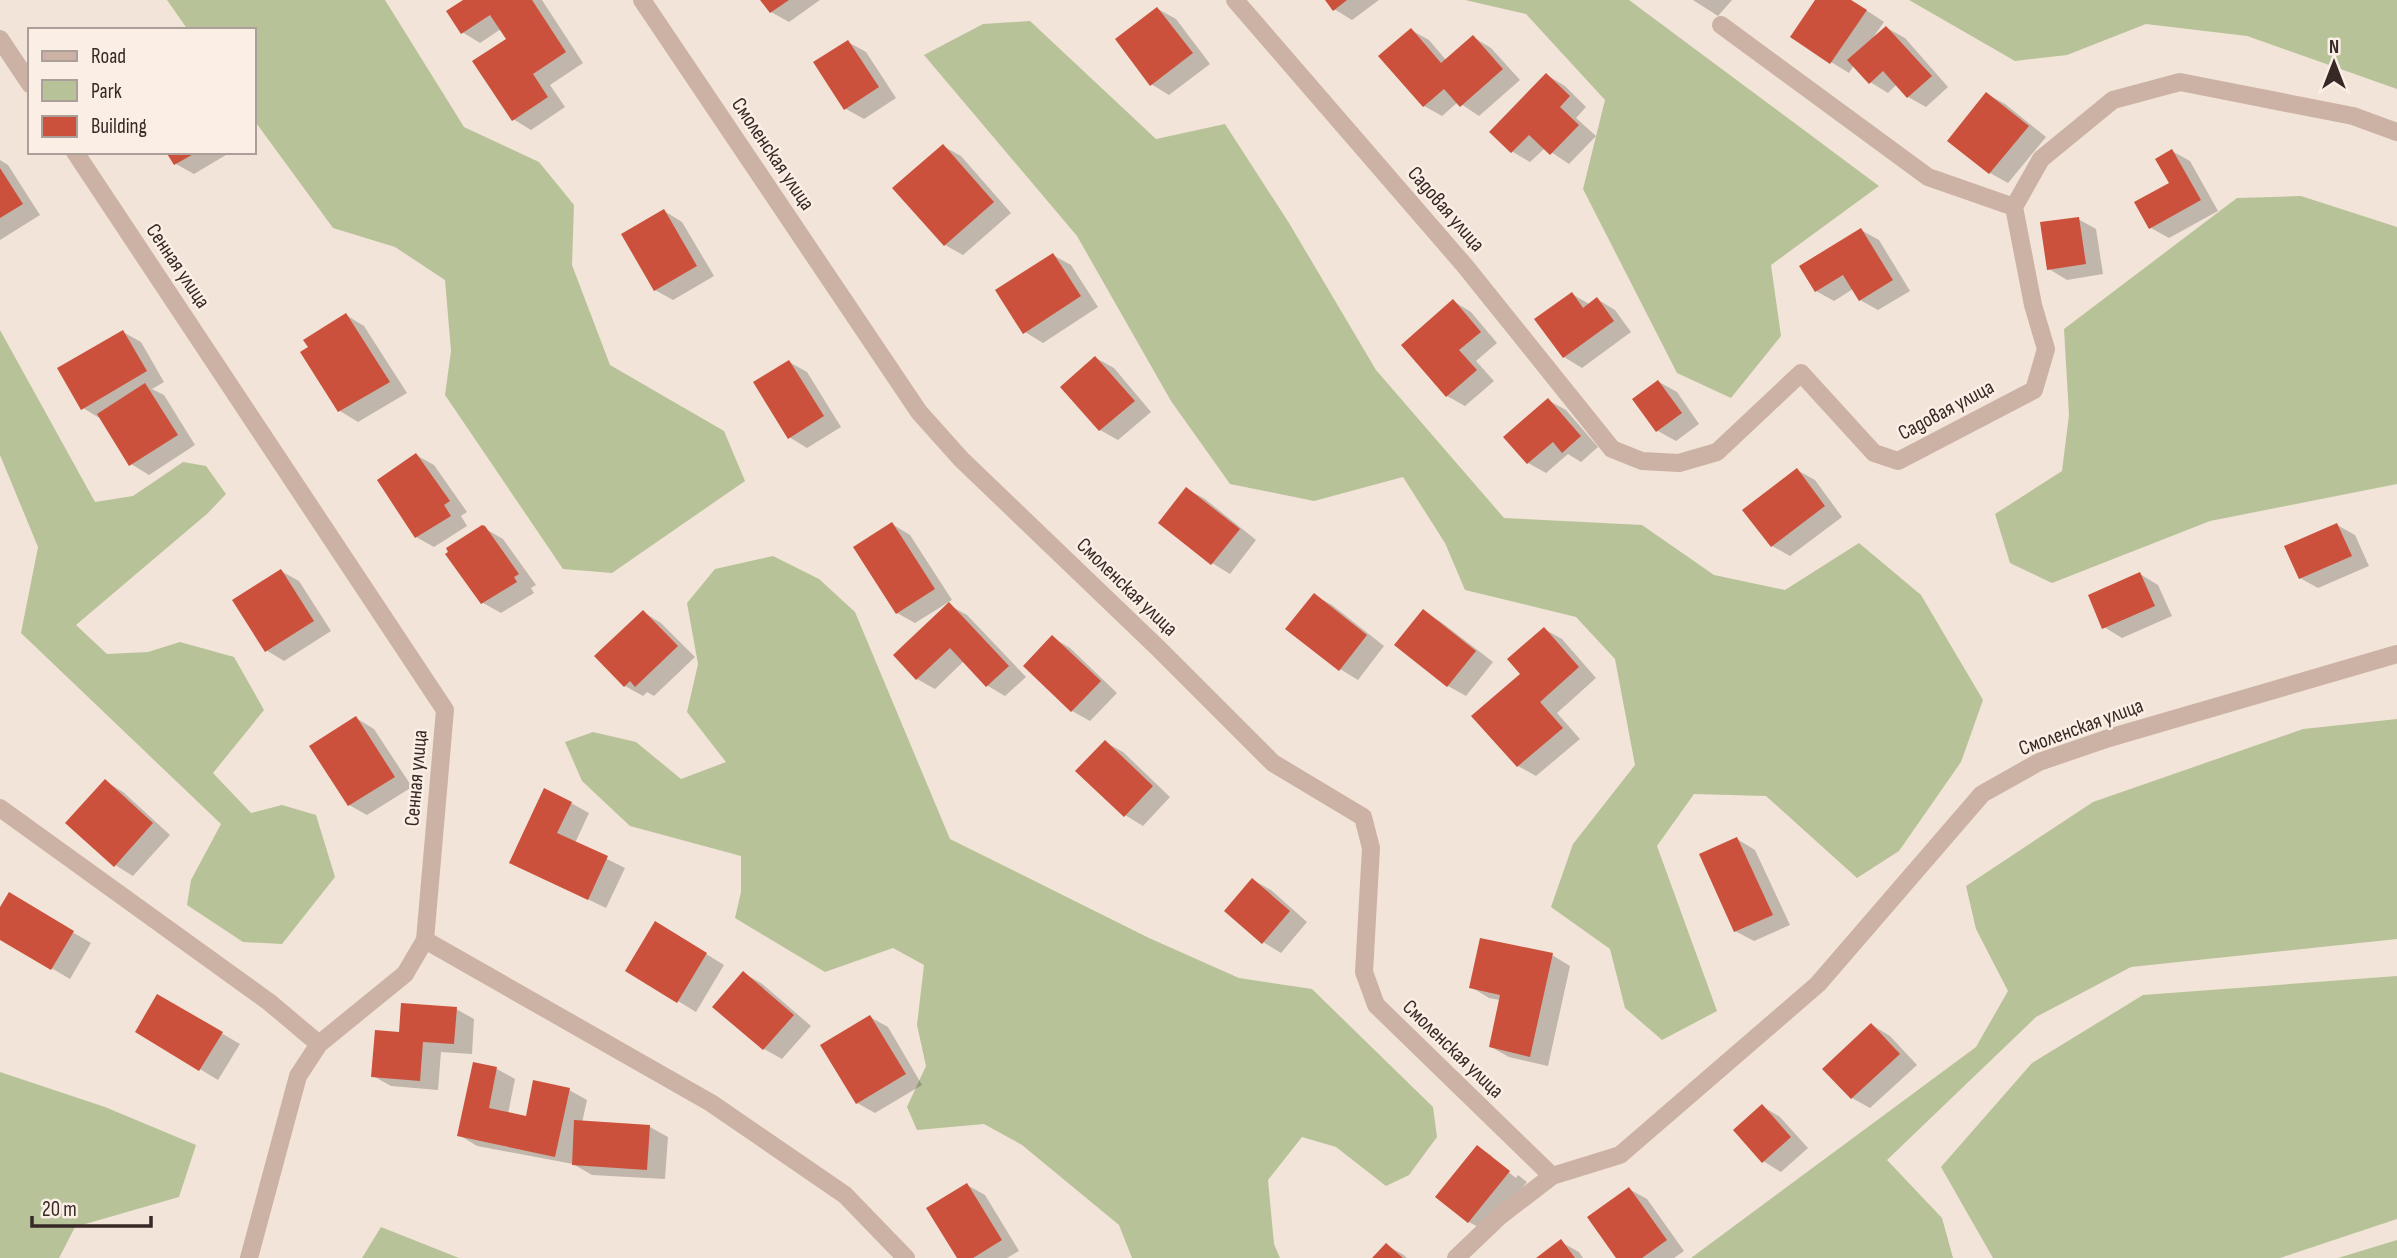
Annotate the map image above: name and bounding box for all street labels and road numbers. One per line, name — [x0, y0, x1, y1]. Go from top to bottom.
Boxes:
street label: Смоленская улица — [726, 93, 820, 215]
street label: Садовая улица — [1402, 161, 1490, 257]
street label: Сенная улица — [141, 219, 215, 313]
street label: Садовая улица — [1894, 374, 1998, 446]
street label: Смоленская улица — [1071, 533, 1183, 641]
street label: Смоленская улица — [2015, 693, 2147, 761]
street label: Сенная улица — [399, 729, 433, 827]
street label: Смоленская улица — [1397, 995, 1509, 1103]

